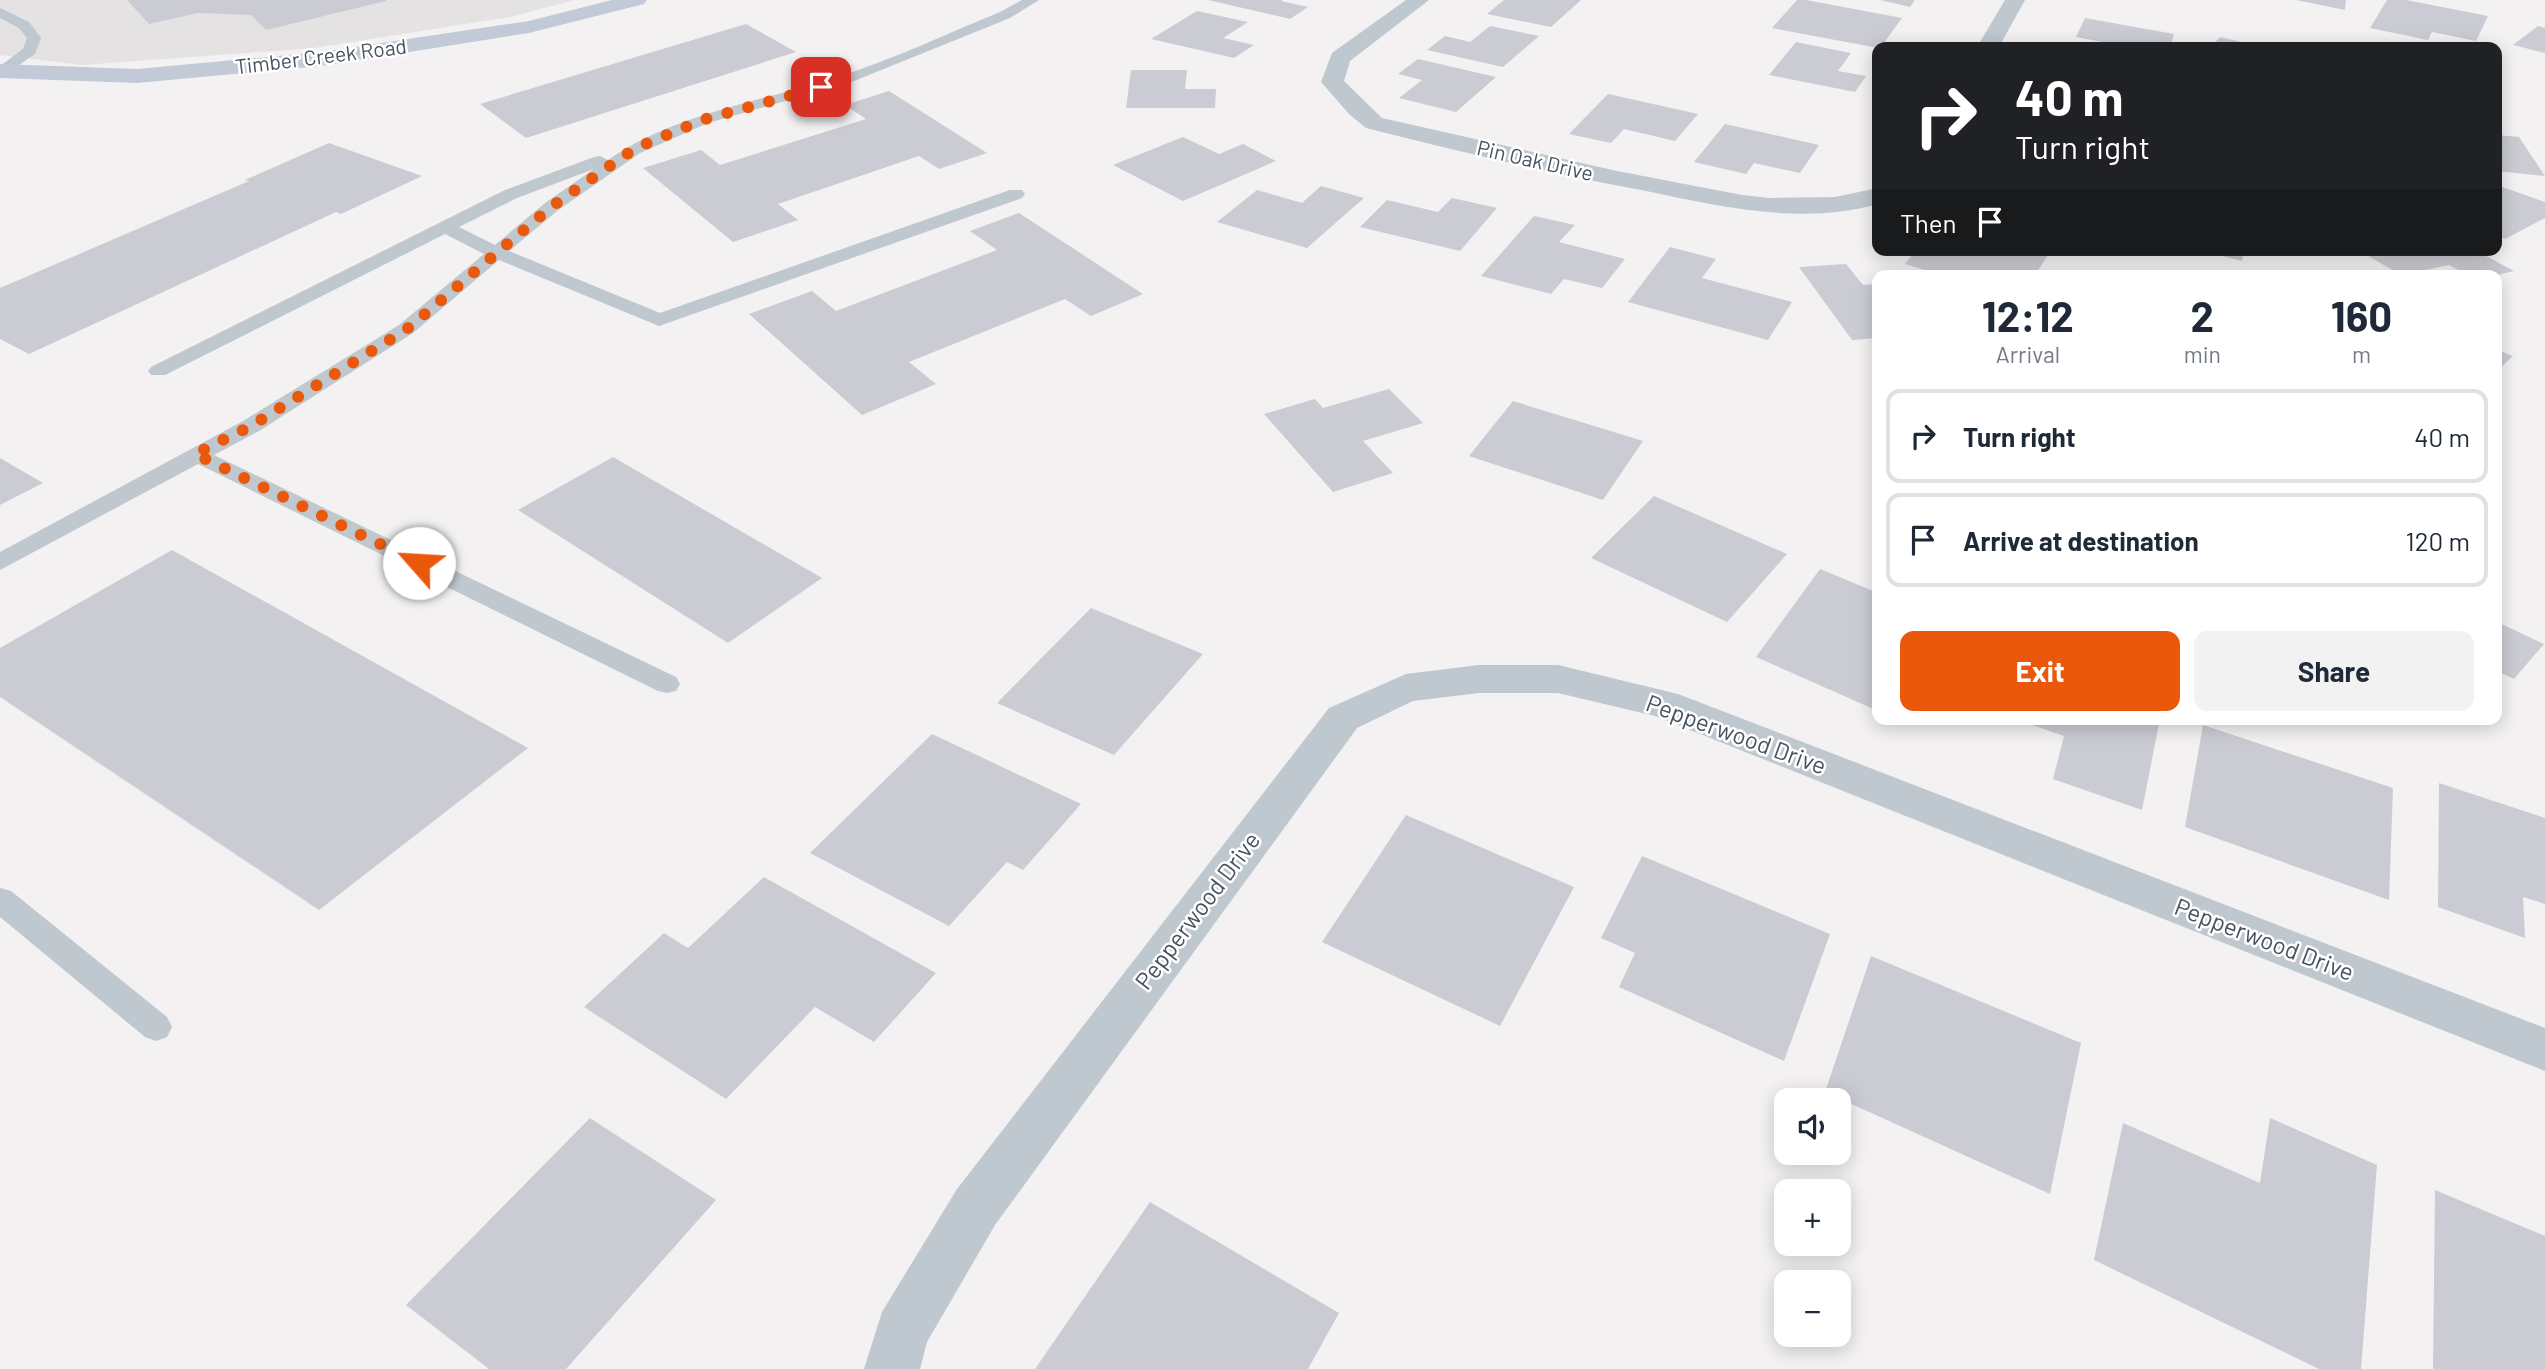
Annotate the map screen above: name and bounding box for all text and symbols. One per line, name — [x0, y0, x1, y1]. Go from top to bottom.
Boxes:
street label: Timber Creek Road — [234, 33, 408, 78]
pin — [791, 57, 851, 117]
text: 40 m — [2015, 67, 2123, 126]
icon: arrive — [802, 68, 840, 106]
icon: right — [1900, 70, 1991, 161]
text: Turn right — [2015, 127, 2150, 165]
street label: Pin Oak Drive — [1475, 134, 1596, 185]
icon: arrive — [1971, 203, 2009, 241]
text: Then — [1900, 207, 1957, 238]
text: 12:12 — [1982, 290, 2074, 340]
text: 2 — [2191, 290, 2214, 340]
text: 160 — [2331, 290, 2392, 340]
text: Arrival — [1996, 340, 2060, 368]
text: min — [2184, 340, 2221, 368]
text: m — [2352, 340, 2371, 368]
icon: right — [1904, 417, 1942, 455]
text: Turn right — [1963, 421, 2076, 452]
text: 40 m — [2414, 421, 2470, 452]
icon: arrive — [1904, 521, 1942, 559]
text: Arrive at destination — [1963, 525, 2199, 556]
text: 120 m — [2406, 525, 2470, 556]
position arrow — [382, 526, 456, 600]
button: Exit — [1900, 631, 2180, 711]
button: Share — [2194, 631, 2474, 711]
street label: Pepperwood Drive — [1643, 688, 1831, 780]
street label: Pepperwood Drive — [1128, 826, 1265, 995]
street label: Pepperwood Drive — [2171, 891, 2358, 986]
map controls — [1774, 1088, 1851, 1347]
button: sound — [1774, 1088, 1851, 1165]
button: + — [1774, 1179, 1851, 1256]
button: − — [1774, 1270, 1851, 1347]

